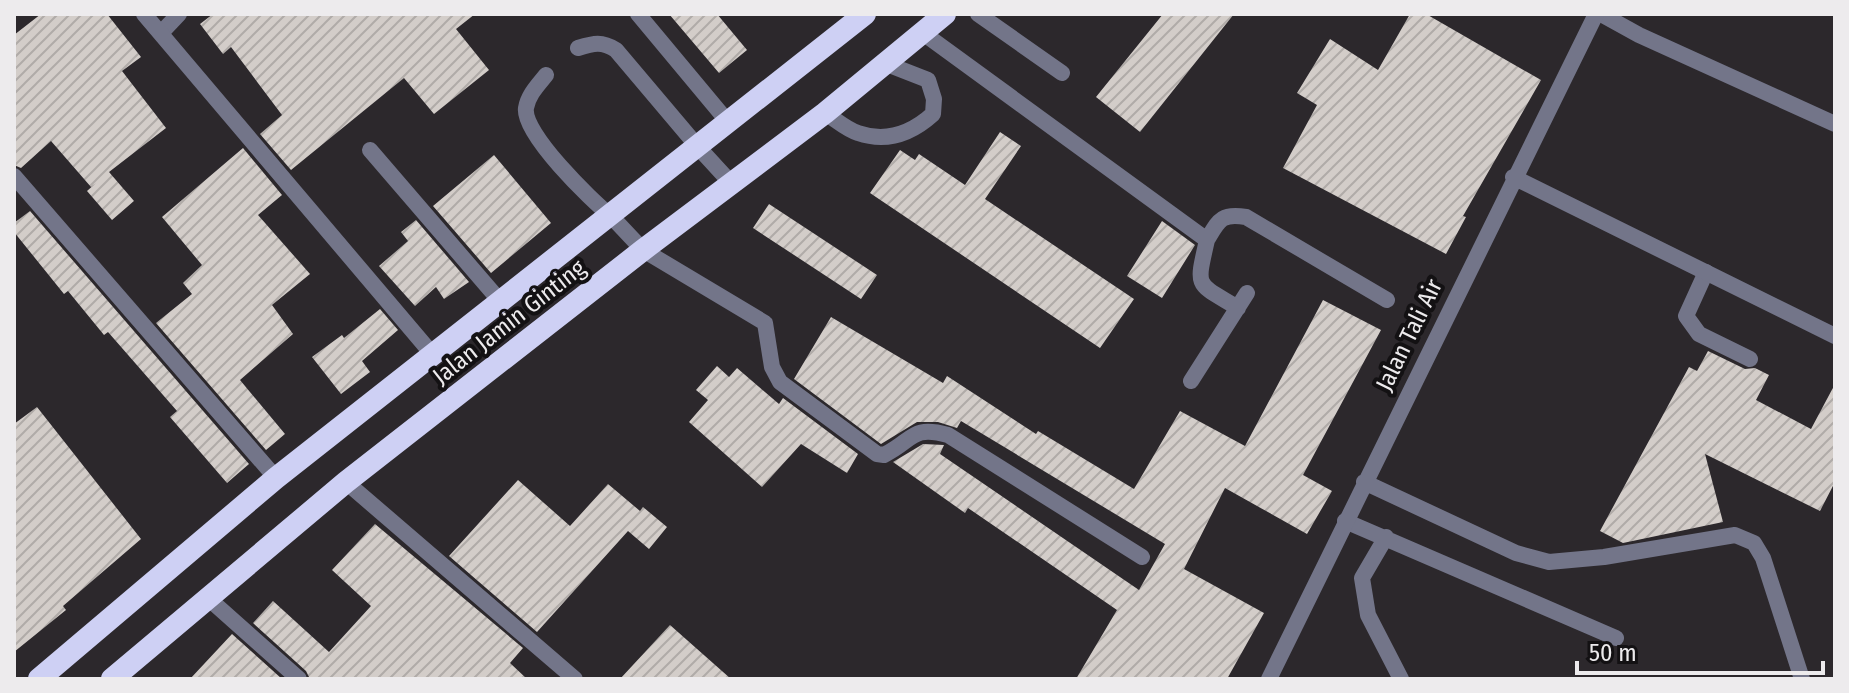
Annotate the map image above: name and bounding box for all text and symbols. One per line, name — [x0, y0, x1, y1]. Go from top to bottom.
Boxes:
street label: Jalan Jamin Ginting — [427, 253, 591, 390]
street label: Jalan Tali Air — [1370, 274, 1448, 395]
scale bar — [1577, 625, 1823, 675]
text: 50 m — [1589, 639, 1637, 667]

